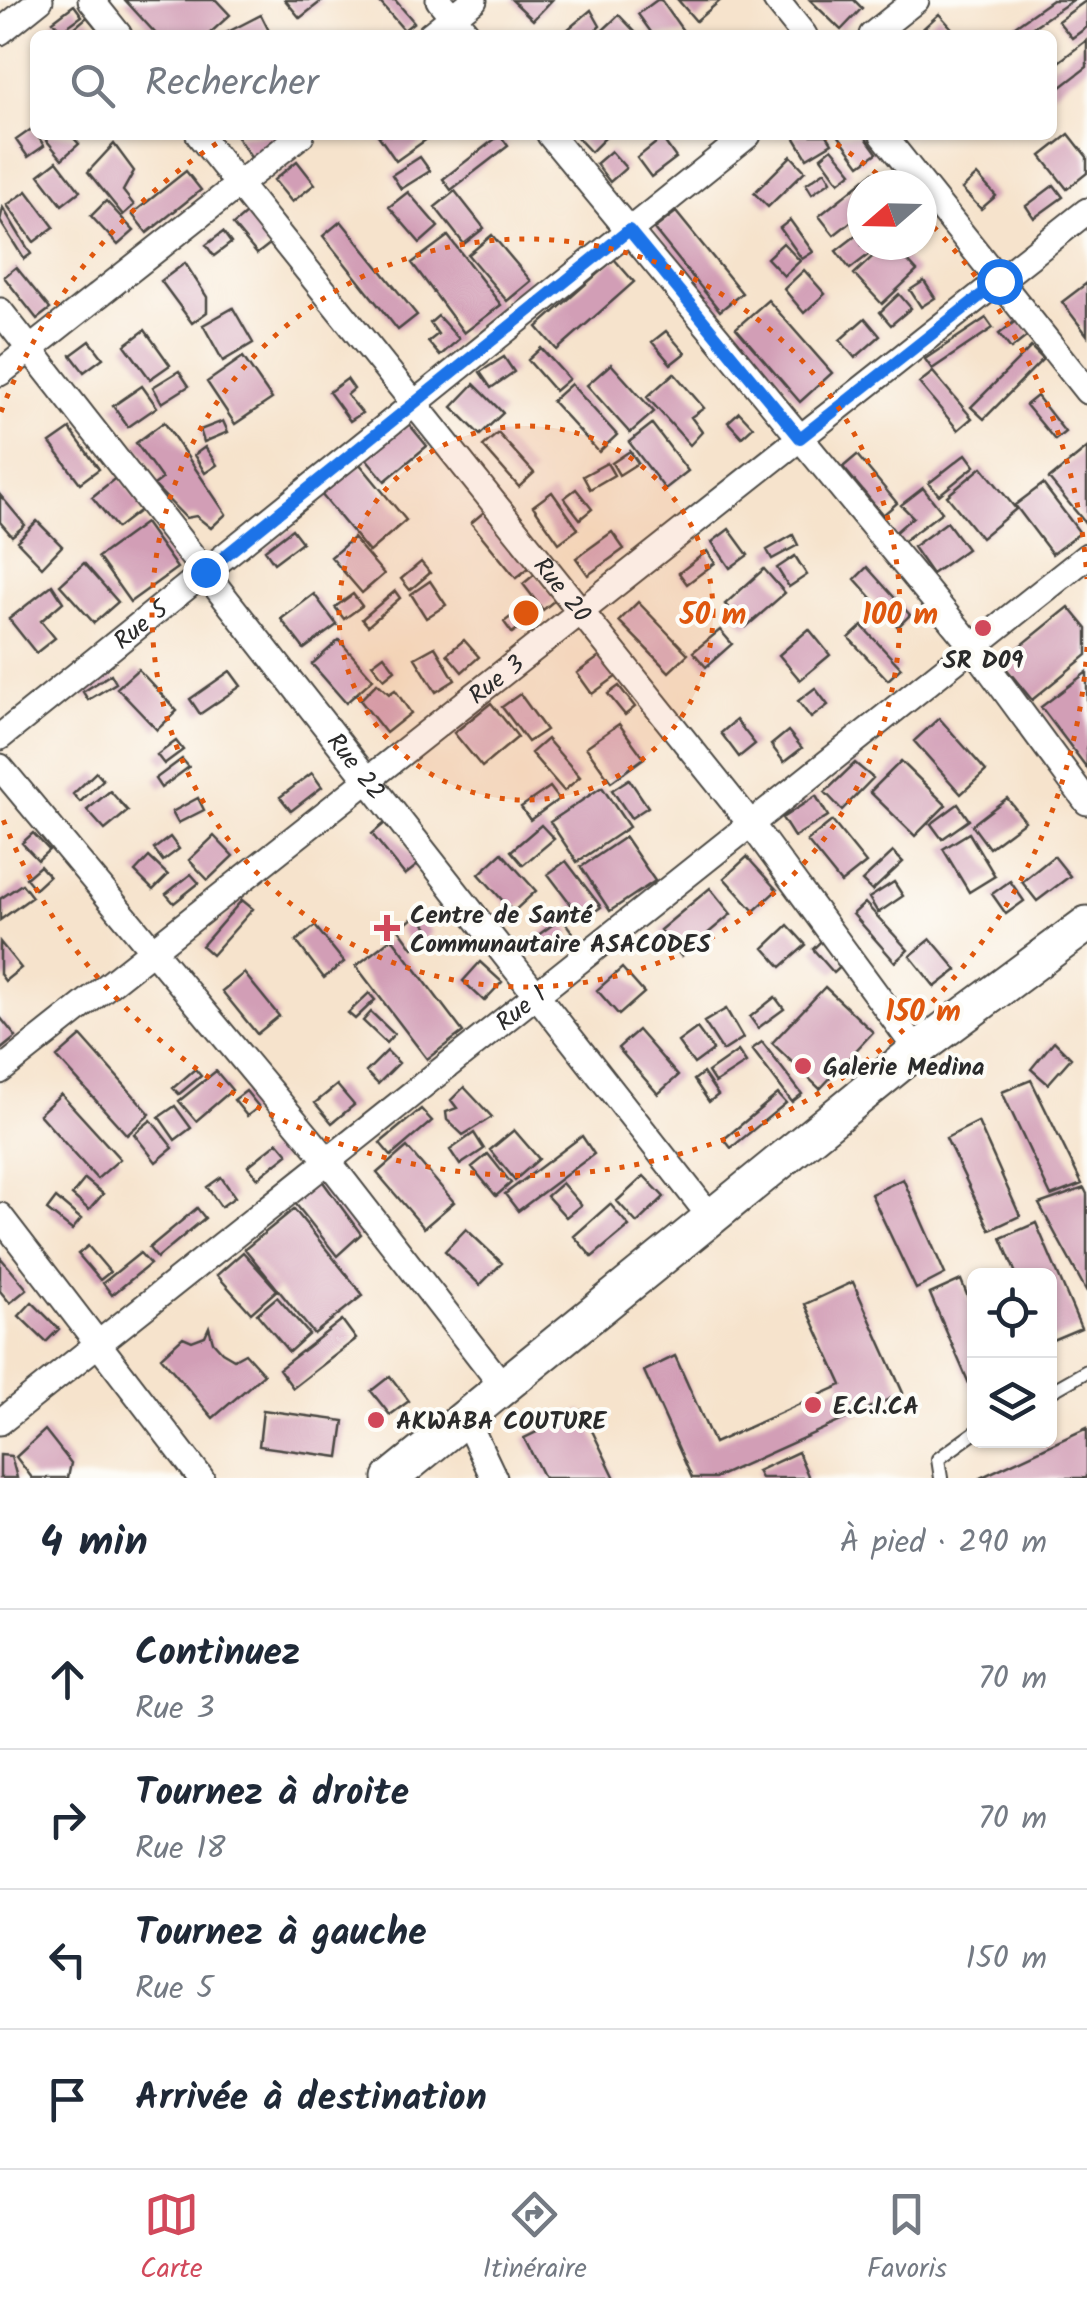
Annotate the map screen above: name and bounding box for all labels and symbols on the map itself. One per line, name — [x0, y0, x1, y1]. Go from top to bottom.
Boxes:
north arrow — [847, 170, 937, 260]
route start — [977, 259, 1023, 305]
street label: Rue 20 — [522, 549, 600, 632]
route end — [183, 550, 229, 596]
street label: Rue 5 — [105, 590, 179, 661]
text: 50 m — [679, 592, 746, 640]
text: 100 m — [862, 592, 938, 640]
centre of rings — [508, 595, 544, 631]
marker: SR D09 — [972, 617, 994, 639]
place label: SR D09 — [943, 641, 1024, 681]
street label: Rue 3 — [460, 645, 534, 715]
street label: Rue 22 — [316, 724, 395, 810]
place label: Centre de Santé Communautaire ASACODES — [410, 896, 711, 965]
marker: Centre de Santé Communautaire ASACODES — [374, 915, 400, 941]
street label: Rue 1 — [487, 976, 556, 1042]
text: 150 m — [885, 989, 961, 1037]
place label: Galerie Medina — [823, 1048, 985, 1088]
marker: Galerie Medina — [792, 1055, 814, 1077]
place label: E.C.I.CA — [833, 1387, 919, 1427]
marker: E.C.I.CA — [802, 1394, 824, 1416]
place label: AKWABA COUTURE — [396, 1402, 607, 1442]
marker: AKWABA COUTURE — [365, 1409, 387, 1431]

